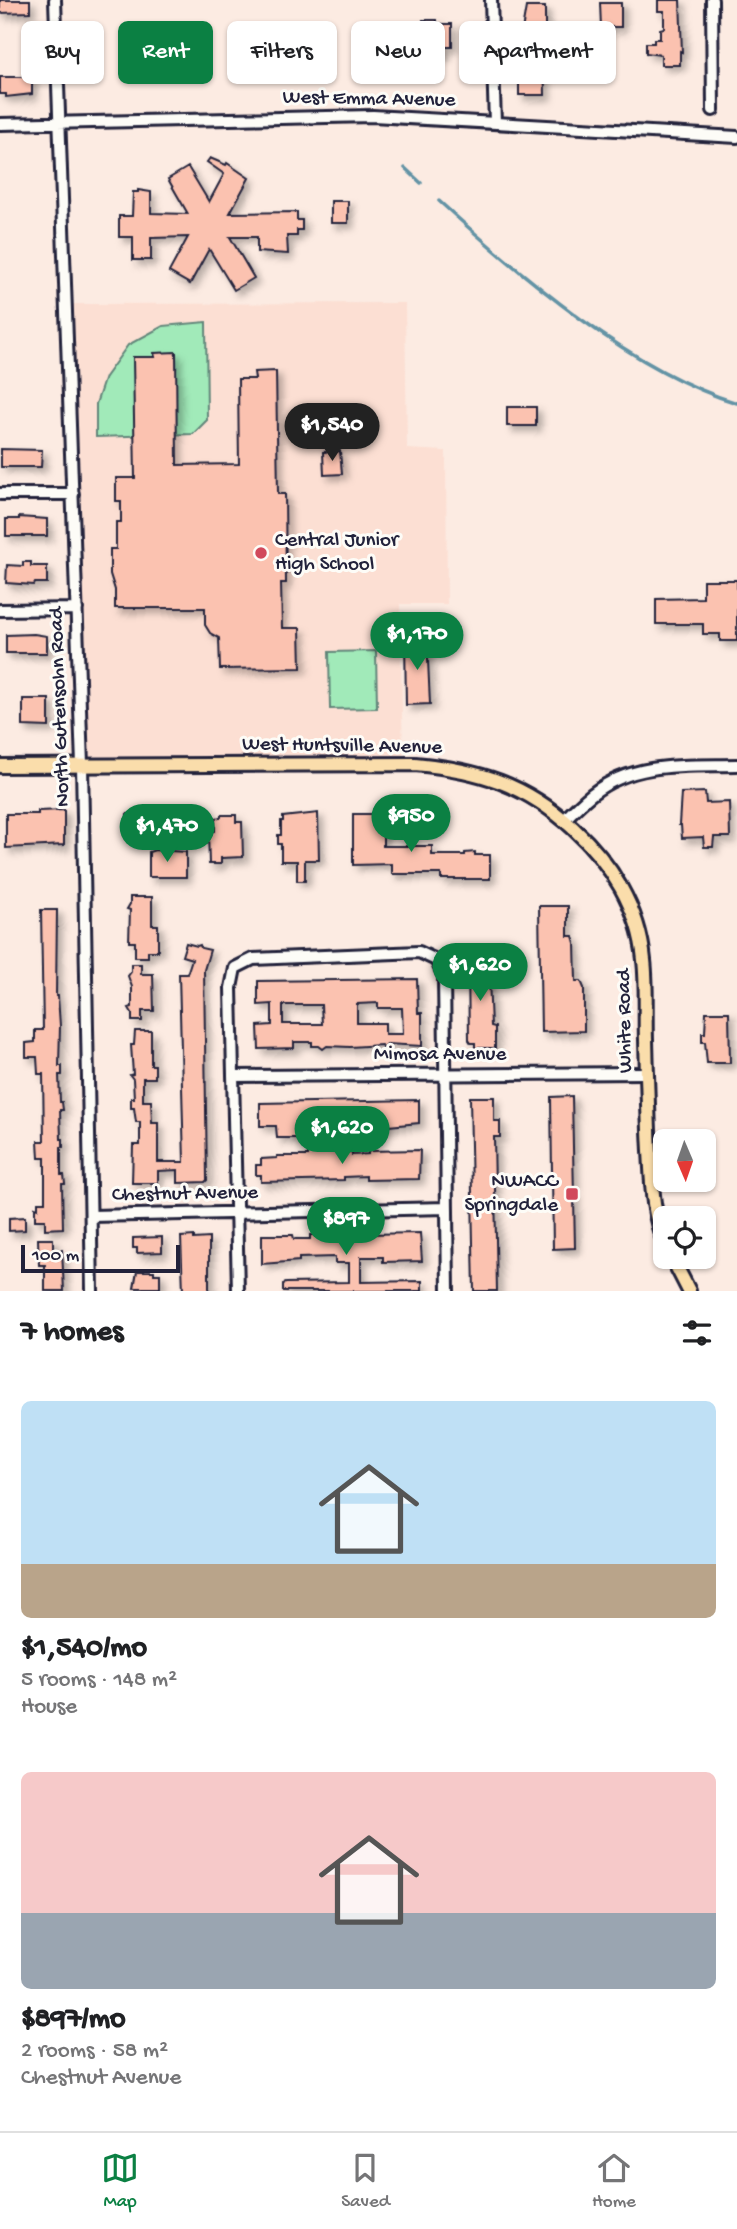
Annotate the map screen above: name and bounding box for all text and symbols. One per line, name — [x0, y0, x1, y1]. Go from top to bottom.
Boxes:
chip: Buy — [21, 21, 104, 84]
chip: Rent — [118, 21, 213, 84]
chip: Filters — [227, 21, 337, 84]
chip: New — [351, 21, 445, 84]
chip: Apartment — [459, 21, 616, 84]
street label: West Emma Avenue — [282, 86, 457, 114]
pin: $1,540 — [275, 404, 389, 463]
text: $1,540 — [301, 412, 363, 439]
place label: Central Junior High School — [275, 529, 400, 578]
marker: Central Junior High School — [253, 545, 269, 561]
street label: North Gutensohn Road — [45, 605, 77, 807]
pin: $1,170 — [360, 612, 474, 672]
text: $1,170 — [386, 621, 448, 648]
street label: West Huntsville Avenue — [242, 733, 443, 761]
pin: $950 — [370, 794, 452, 854]
text: $950 — [387, 803, 435, 830]
pin: $1,470 — [110, 804, 224, 864]
text: $1,470 — [136, 813, 198, 840]
pin: $1,620 — [423, 944, 537, 1003]
text: $1,620 — [449, 952, 511, 979]
street label: White Road — [613, 967, 639, 1073]
street label: Mimosa Avenue — [374, 1043, 507, 1068]
pin: $1,620 — [285, 1106, 399, 1166]
text: $1,620 — [311, 1115, 373, 1142]
north arrow — [653, 1129, 716, 1192]
map controls — [653, 1129, 716, 1269]
place label: NWACC Springdale — [465, 1170, 560, 1219]
street label: Chestnut Avenue — [112, 1181, 260, 1209]
marker: NWACC Springdale — [564, 1186, 580, 1202]
pin: $897 — [305, 1198, 387, 1257]
text: $897 — [323, 1206, 369, 1233]
button: locate — [653, 1206, 716, 1269]
scale bar — [21, 1242, 180, 1274]
text: 100 m — [32, 1245, 79, 1268]
icon: filters — [678, 1314, 716, 1352]
text: 7 homes — [21, 1316, 123, 1351]
icon: home — [306, 1446, 432, 1572]
text: $1,540/mo — [21, 1632, 147, 1667]
text: 5 rooms · 148 m² — [21, 1667, 177, 1694]
text: House — [21, 1694, 77, 1721]
icon: home — [306, 1817, 432, 1943]
text: $897/mo — [21, 2003, 126, 2038]
text: 2 rooms · 58 m² — [21, 2038, 168, 2065]
text: Chestnut Avenue — [21, 2065, 181, 2092]
tab: Map — [101, 2149, 139, 2214]
tab: Saved — [341, 2149, 390, 2214]
tab: Home — [592, 2149, 636, 2214]

